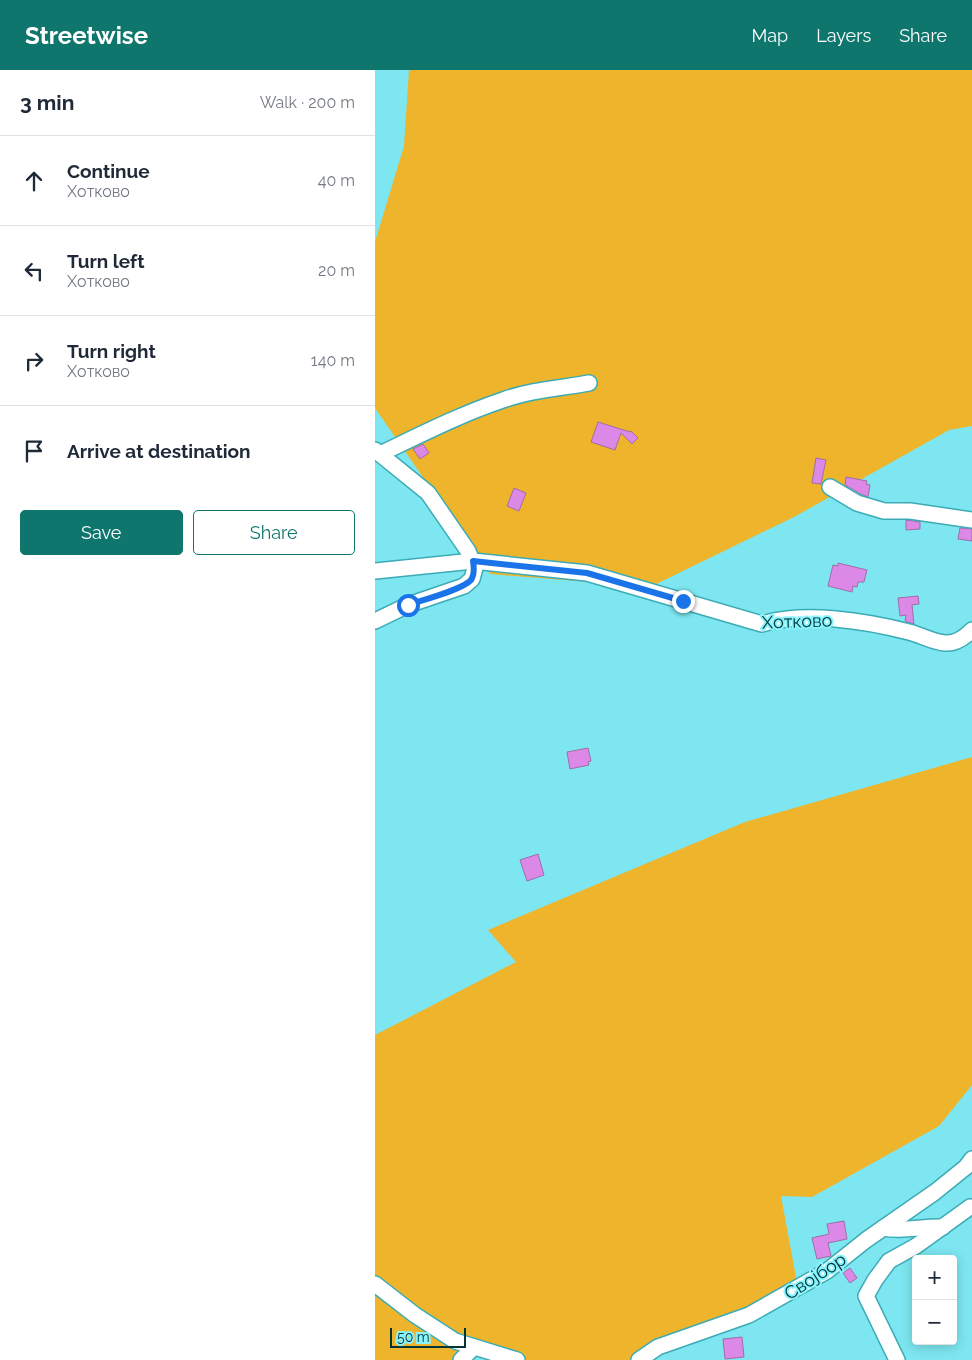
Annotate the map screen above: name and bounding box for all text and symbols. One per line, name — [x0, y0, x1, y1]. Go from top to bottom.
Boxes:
text: Streetwise — [25, 21, 148, 50]
text: Map — [752, 25, 788, 46]
text: Layers — [816, 25, 871, 46]
text: Share — [899, 25, 947, 46]
text: 3 min — [20, 90, 74, 115]
text: Walk · 200 m — [260, 93, 355, 112]
text: Continue — [67, 160, 150, 182]
icon: ahead — [20, 167, 48, 195]
text: 40 m — [318, 171, 355, 190]
text: Хотково — [67, 182, 130, 201]
text: Turn left — [67, 250, 144, 272]
icon: left — [20, 257, 48, 285]
text: 20 m — [318, 261, 355, 280]
text: Хотково — [67, 272, 130, 291]
text: Turn right — [67, 340, 156, 362]
icon: right — [20, 347, 48, 375]
text: 140 m — [311, 351, 355, 370]
text: Хотково — [67, 362, 130, 381]
icon: arrive — [20, 437, 48, 465]
text: Arrive at destination — [67, 440, 251, 462]
button: Save — [20, 510, 183, 555]
button: Share — [193, 510, 355, 555]
route end — [672, 590, 695, 613]
route start — [397, 594, 420, 617]
street label: Хотково — [761, 609, 833, 633]
street label: Својбор — [780, 1248, 850, 1304]
map controls — [912, 1255, 957, 1345]
button: + — [912, 1255, 957, 1300]
button: − — [912, 1300, 957, 1345]
scale bar — [390, 1325, 466, 1348]
text: 50 m — [397, 1329, 430, 1345]

